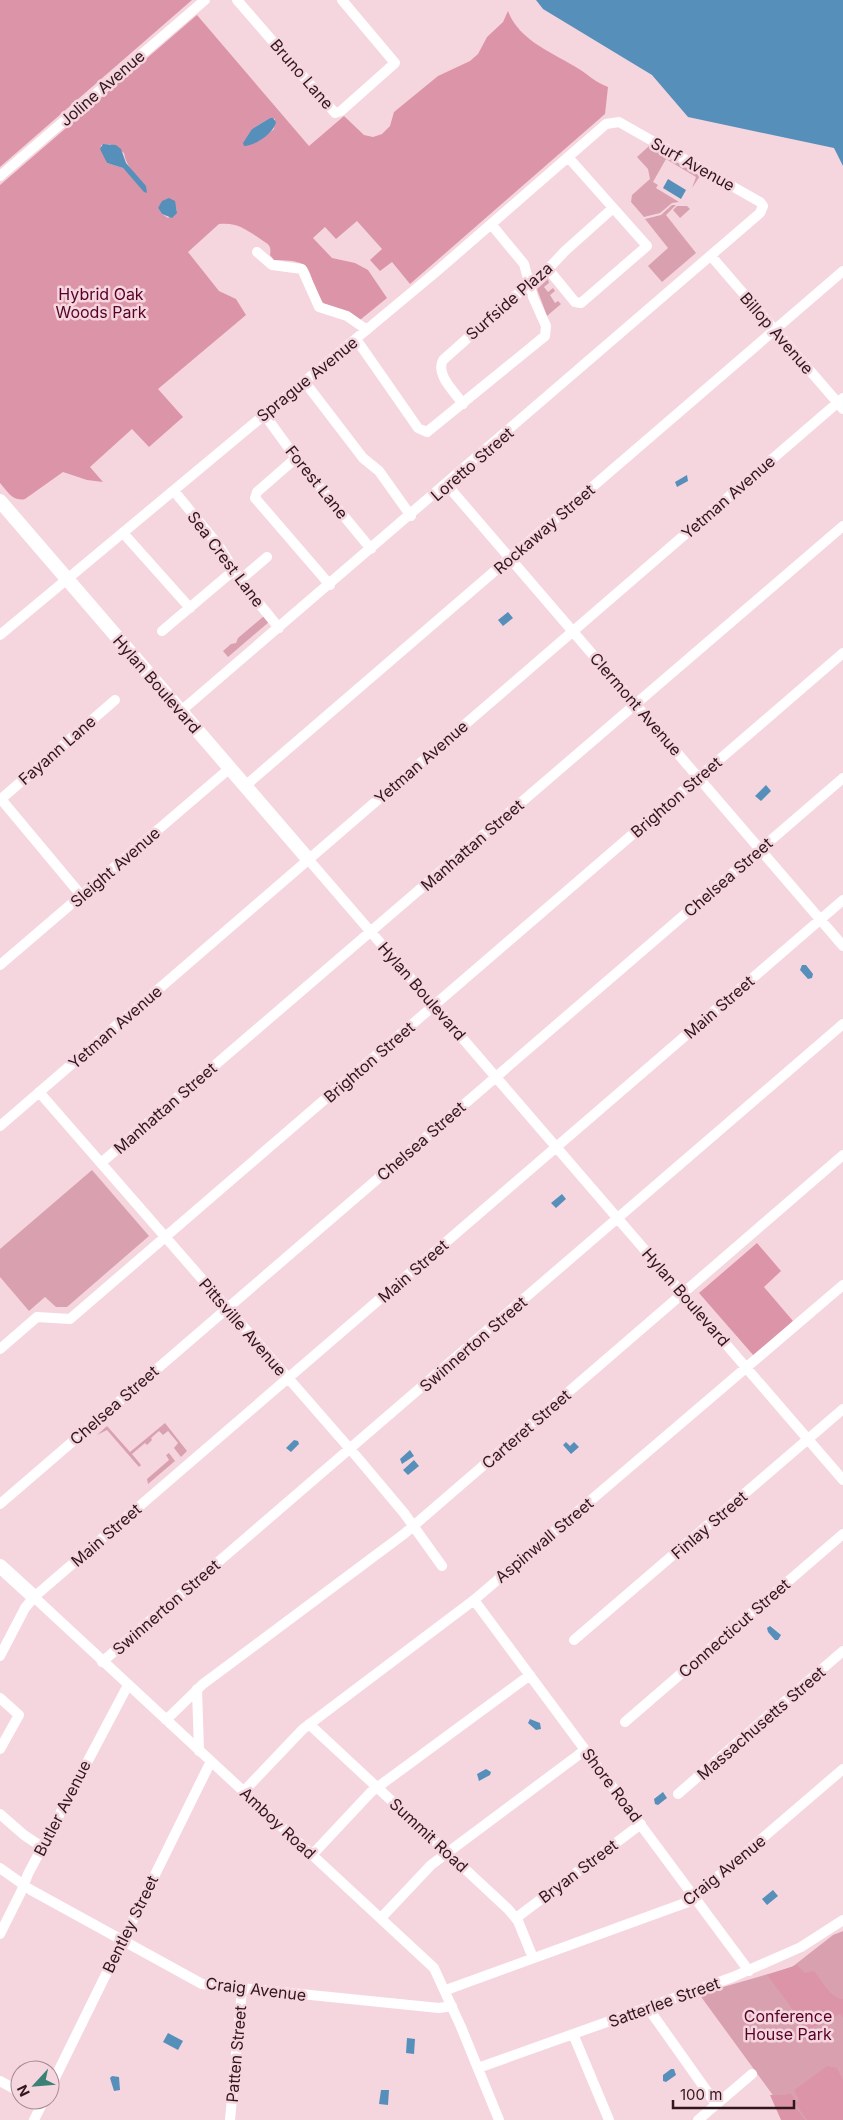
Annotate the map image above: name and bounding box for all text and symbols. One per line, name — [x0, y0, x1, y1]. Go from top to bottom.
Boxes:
street label: Bruno Lane — [266, 35, 338, 113]
street label: Joline Avenue — [55, 46, 149, 130]
street label: Surf Avenue — [648, 133, 738, 195]
street label: Surfside Plaza — [462, 258, 556, 344]
park label: Hybrid Oak Woods Park — [55, 284, 147, 322]
street label: Billop Avenue — [736, 288, 818, 378]
street label: Sprague Avenue — [252, 332, 362, 426]
street label: Loretto Street — [427, 423, 517, 505]
street label: Forest Lane — [281, 441, 353, 523]
street label: Yetman Avenue — [677, 451, 779, 543]
street label: Rockaway Street — [489, 480, 599, 578]
street label: Sea Crest Lane — [183, 507, 269, 611]
street label: Hylan Boulevard — [109, 631, 205, 737]
street label: Clermont Avenue — [586, 648, 686, 760]
street label: Fayann Lane — [14, 711, 100, 789]
street label: Yetman Avenue — [370, 716, 472, 808]
street label: Brighton Street — [627, 752, 725, 842]
street label: Manhattan Street — [417, 795, 527, 895]
street label: Sleight Avenue — [66, 823, 164, 911]
street label: Chelsea Street — [680, 833, 776, 921]
street label: Hylan Boulevard — [374, 938, 470, 1044]
street label: Main Street — [680, 971, 758, 1043]
street label: Yetman Avenue — [64, 981, 166, 1073]
street label: Brighton Street — [320, 1017, 418, 1107]
street label: Manhattan Street — [110, 1058, 220, 1158]
street label: Chelsea Street — [373, 1097, 469, 1185]
street label: Main Street — [374, 1235, 452, 1307]
street label: Hylan Boulevard — [638, 1244, 734, 1350]
street label: Pittsville Avenue — [195, 1274, 291, 1380]
street label: Swinnerton Street — [415, 1292, 531, 1396]
street label: Chelsea Street — [66, 1361, 162, 1449]
street label: Carteret Street — [477, 1385, 575, 1473]
street label: Finlay Street — [667, 1487, 751, 1563]
street label: Aspinwall Street — [491, 1493, 597, 1587]
street label: Main Street — [67, 1499, 145, 1571]
street label: Swinnerton Street — [108, 1555, 224, 1659]
street label: Connecticut Street — [674, 1574, 794, 1682]
street label: Massachusetts Street — [693, 1662, 829, 1784]
street label: Shore Road — [578, 1744, 646, 1826]
street label: Butler Avenue — [29, 1757, 95, 1859]
street label: Amboy Road — [236, 1783, 320, 1863]
street label: Summit Road — [386, 1794, 472, 1876]
street label: Craig Avenue — [678, 1830, 770, 1910]
street label: Bryan Street — [535, 1835, 621, 1907]
street label: Bentley Street — [98, 1872, 162, 1976]
street label: Craig Avenue — [205, 1973, 307, 2005]
street label: Satterlee Street — [606, 1973, 722, 2031]
street label: Patten Street — [222, 2005, 250, 2103]
park label: Conference House Park — [744, 2006, 832, 2044]
north arrow — [10, 2060, 60, 2110]
scale bar — [673, 2078, 794, 2110]
text: N — [13, 2082, 33, 2099]
text: 100 m — [680, 2085, 722, 2104]

